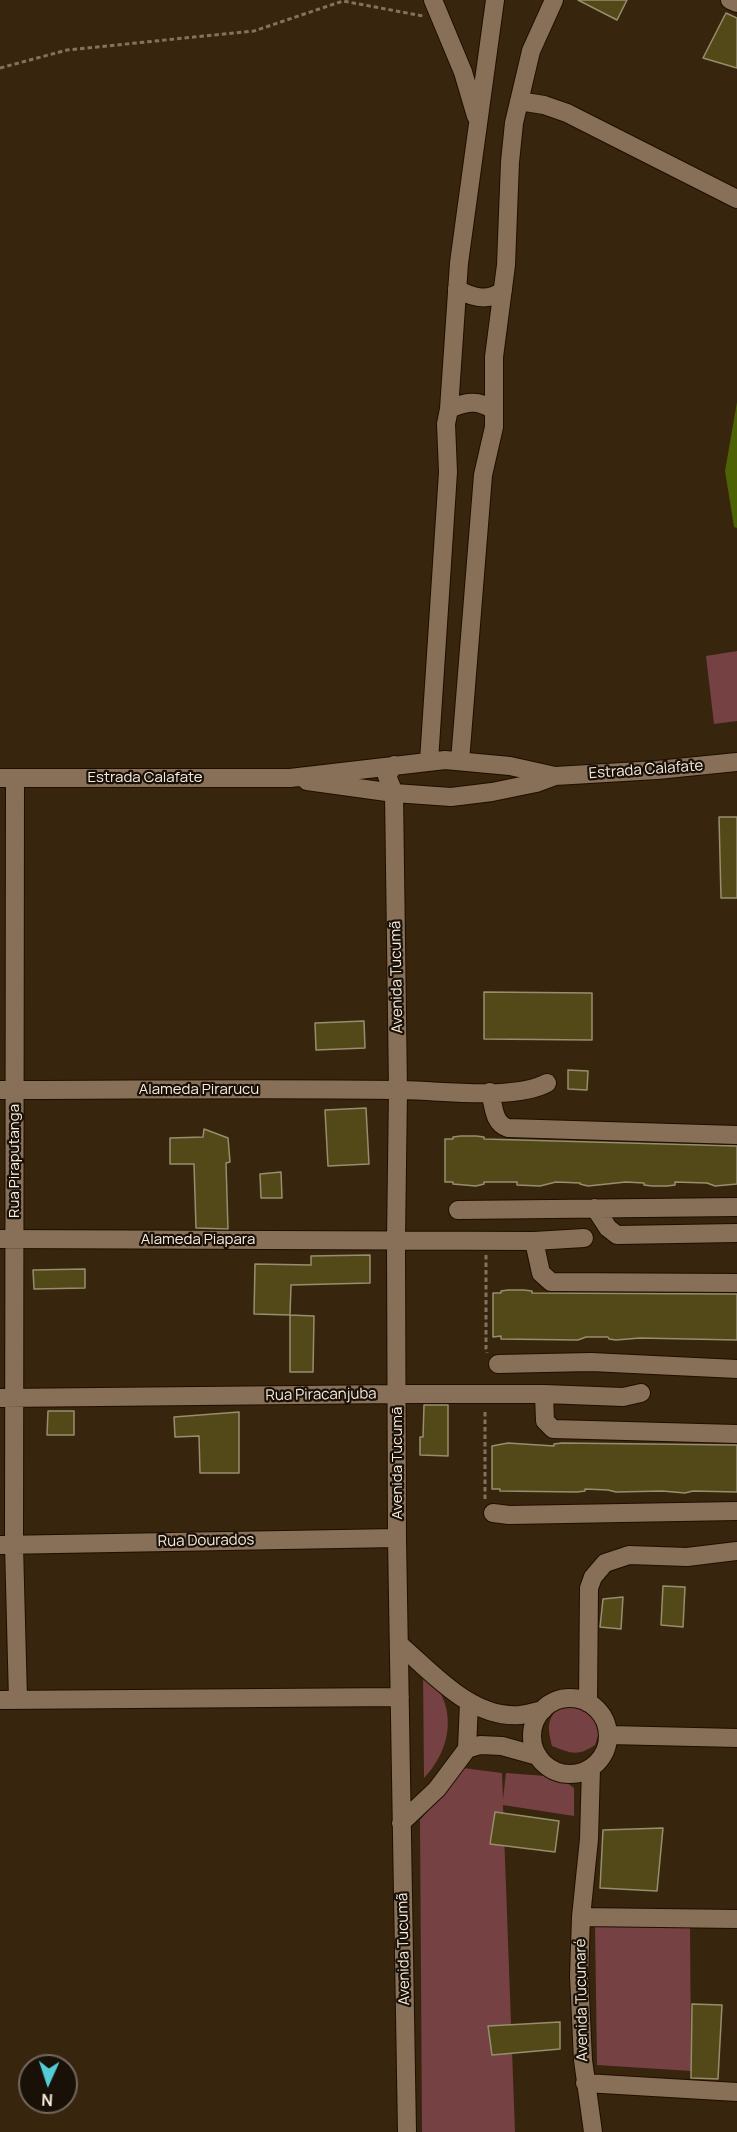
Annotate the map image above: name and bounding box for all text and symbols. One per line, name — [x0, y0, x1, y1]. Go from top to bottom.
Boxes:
street label: Estrada Calafate — [588, 757, 704, 783]
street label: Estrada Calafate — [88, 769, 202, 787]
street label: Avenida Tucumã — [387, 920, 407, 1034]
street label: Alameda Pirarucu — [139, 1081, 259, 1099]
street label: Rua Piraputanga — [6, 1104, 24, 1218]
street label: Alameda Piapara — [141, 1231, 255, 1249]
street label: Rua Piracanjuba — [265, 1385, 377, 1405]
street label: Avenida Tucumã — [389, 1407, 407, 1519]
street label: Rua Dourados — [158, 1531, 254, 1551]
street label: Avenida Tucumã — [394, 1892, 414, 2006]
street label: Avenida Tucunaré — [572, 1938, 592, 2062]
north arrow — [18, 2054, 78, 2114]
text: N — [41, 2089, 53, 2111]

